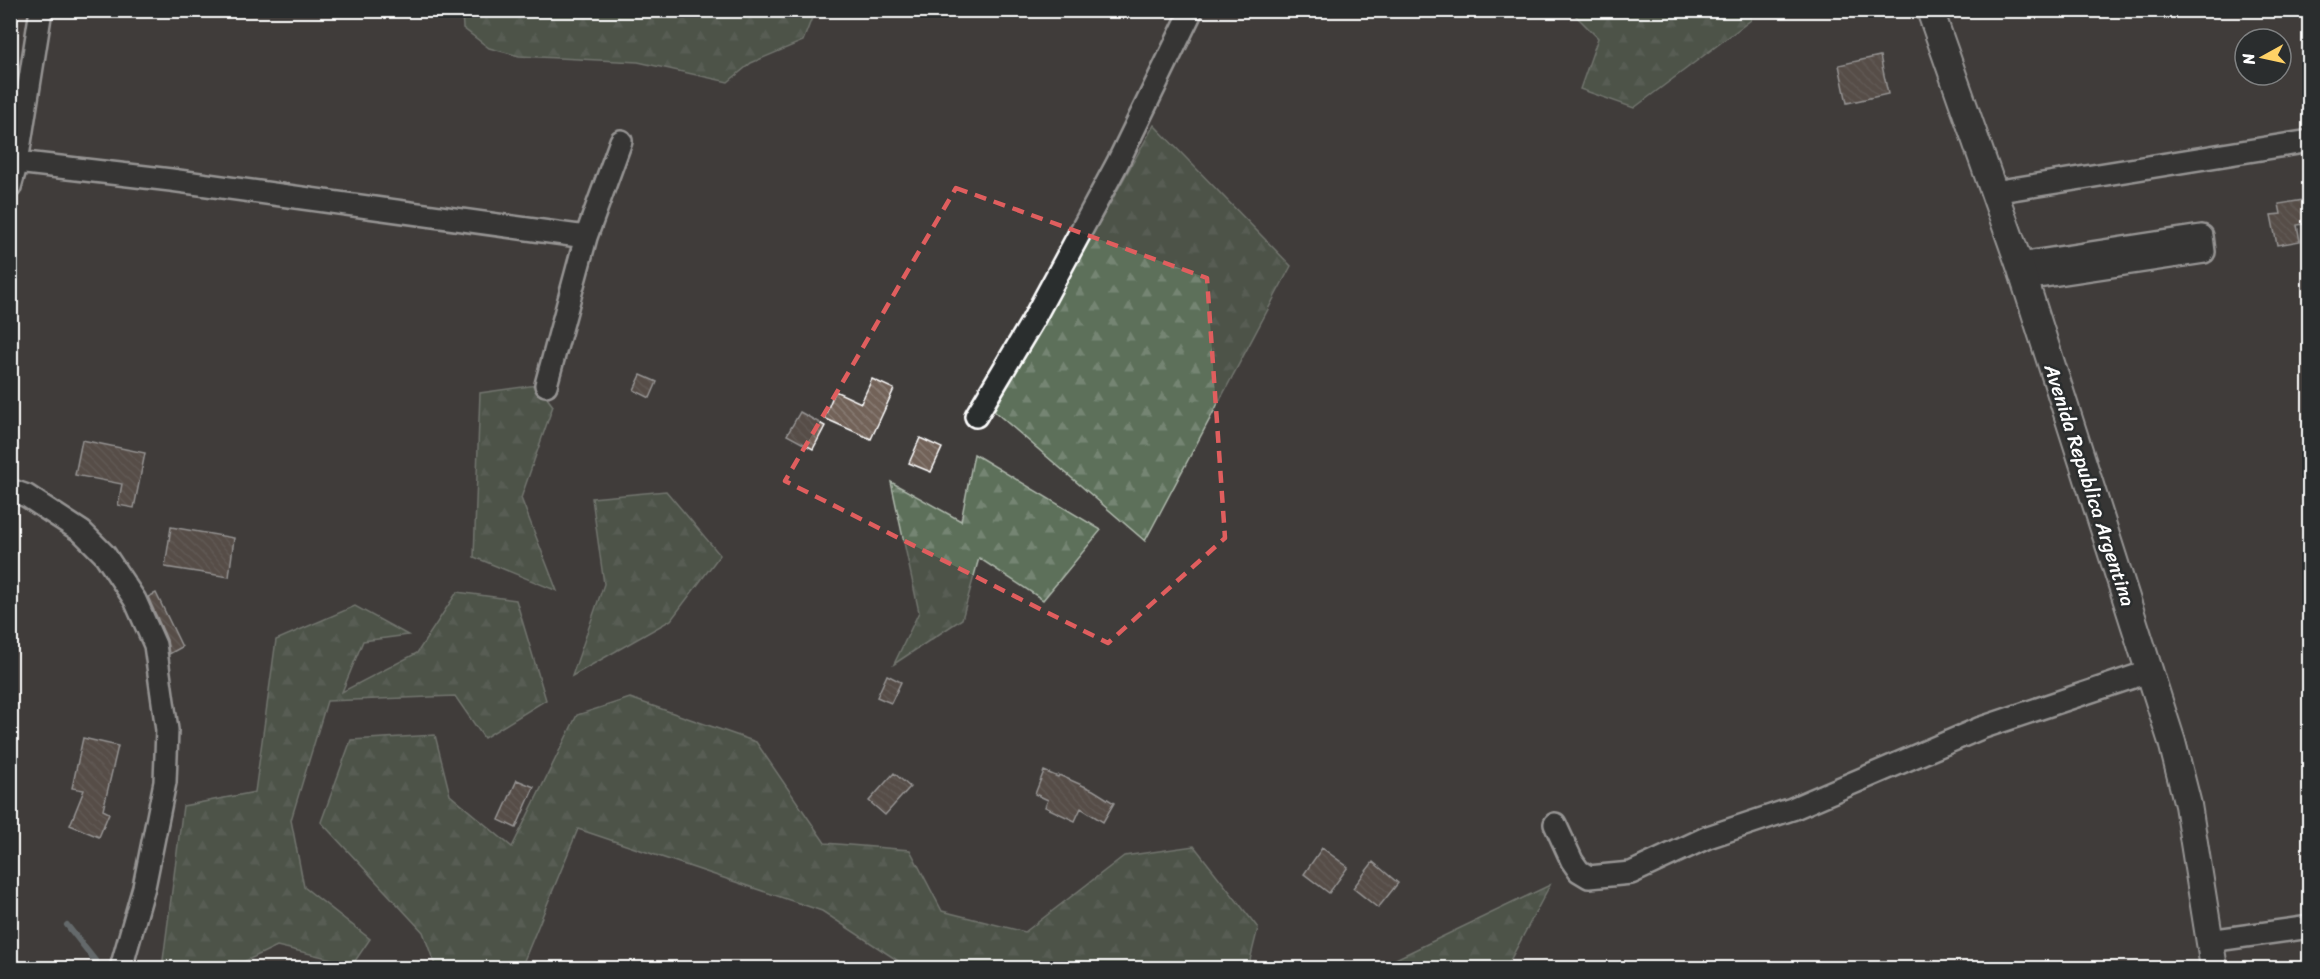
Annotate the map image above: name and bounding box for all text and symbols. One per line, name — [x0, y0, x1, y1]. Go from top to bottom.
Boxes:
north arrow — [2233, 27, 2293, 87]
text: N — [2233, 51, 2264, 68]
street label: Avenida Republica Argentina — [2033, 358, 2145, 611]

